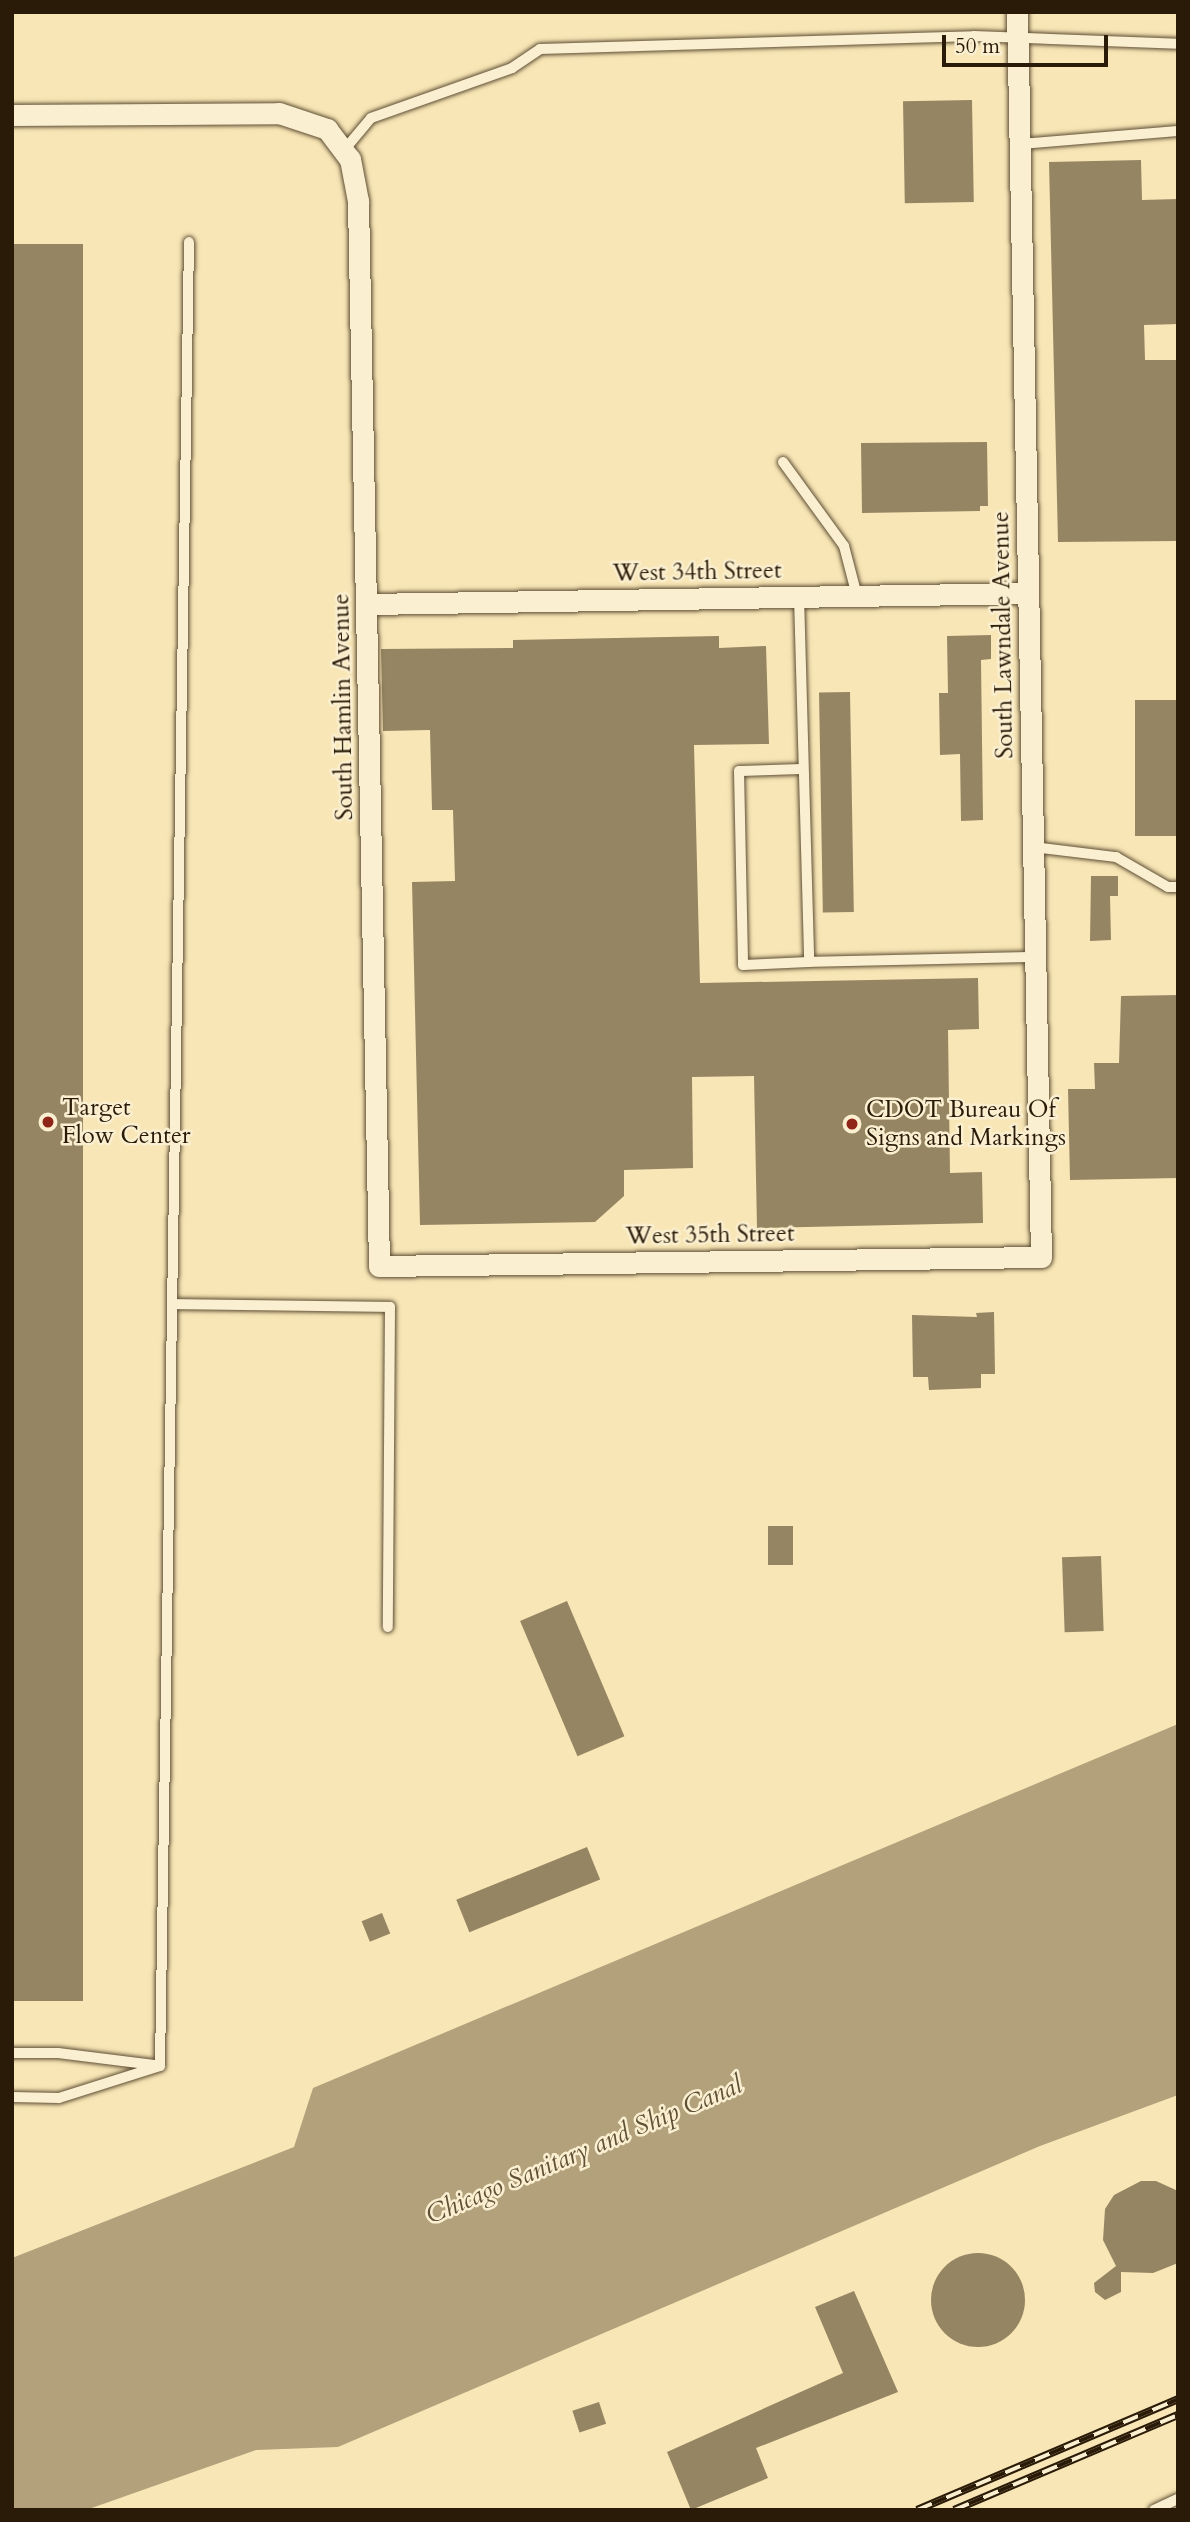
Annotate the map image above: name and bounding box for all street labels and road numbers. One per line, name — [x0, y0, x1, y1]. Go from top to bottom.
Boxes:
street label: South Lawndale Avenue — [986, 511, 1020, 759]
street label: West 34th Street — [612, 556, 782, 588]
street label: South Hamlin Avenue — [327, 593, 359, 821]
street label: West 35th Street — [625, 1219, 795, 1251]

